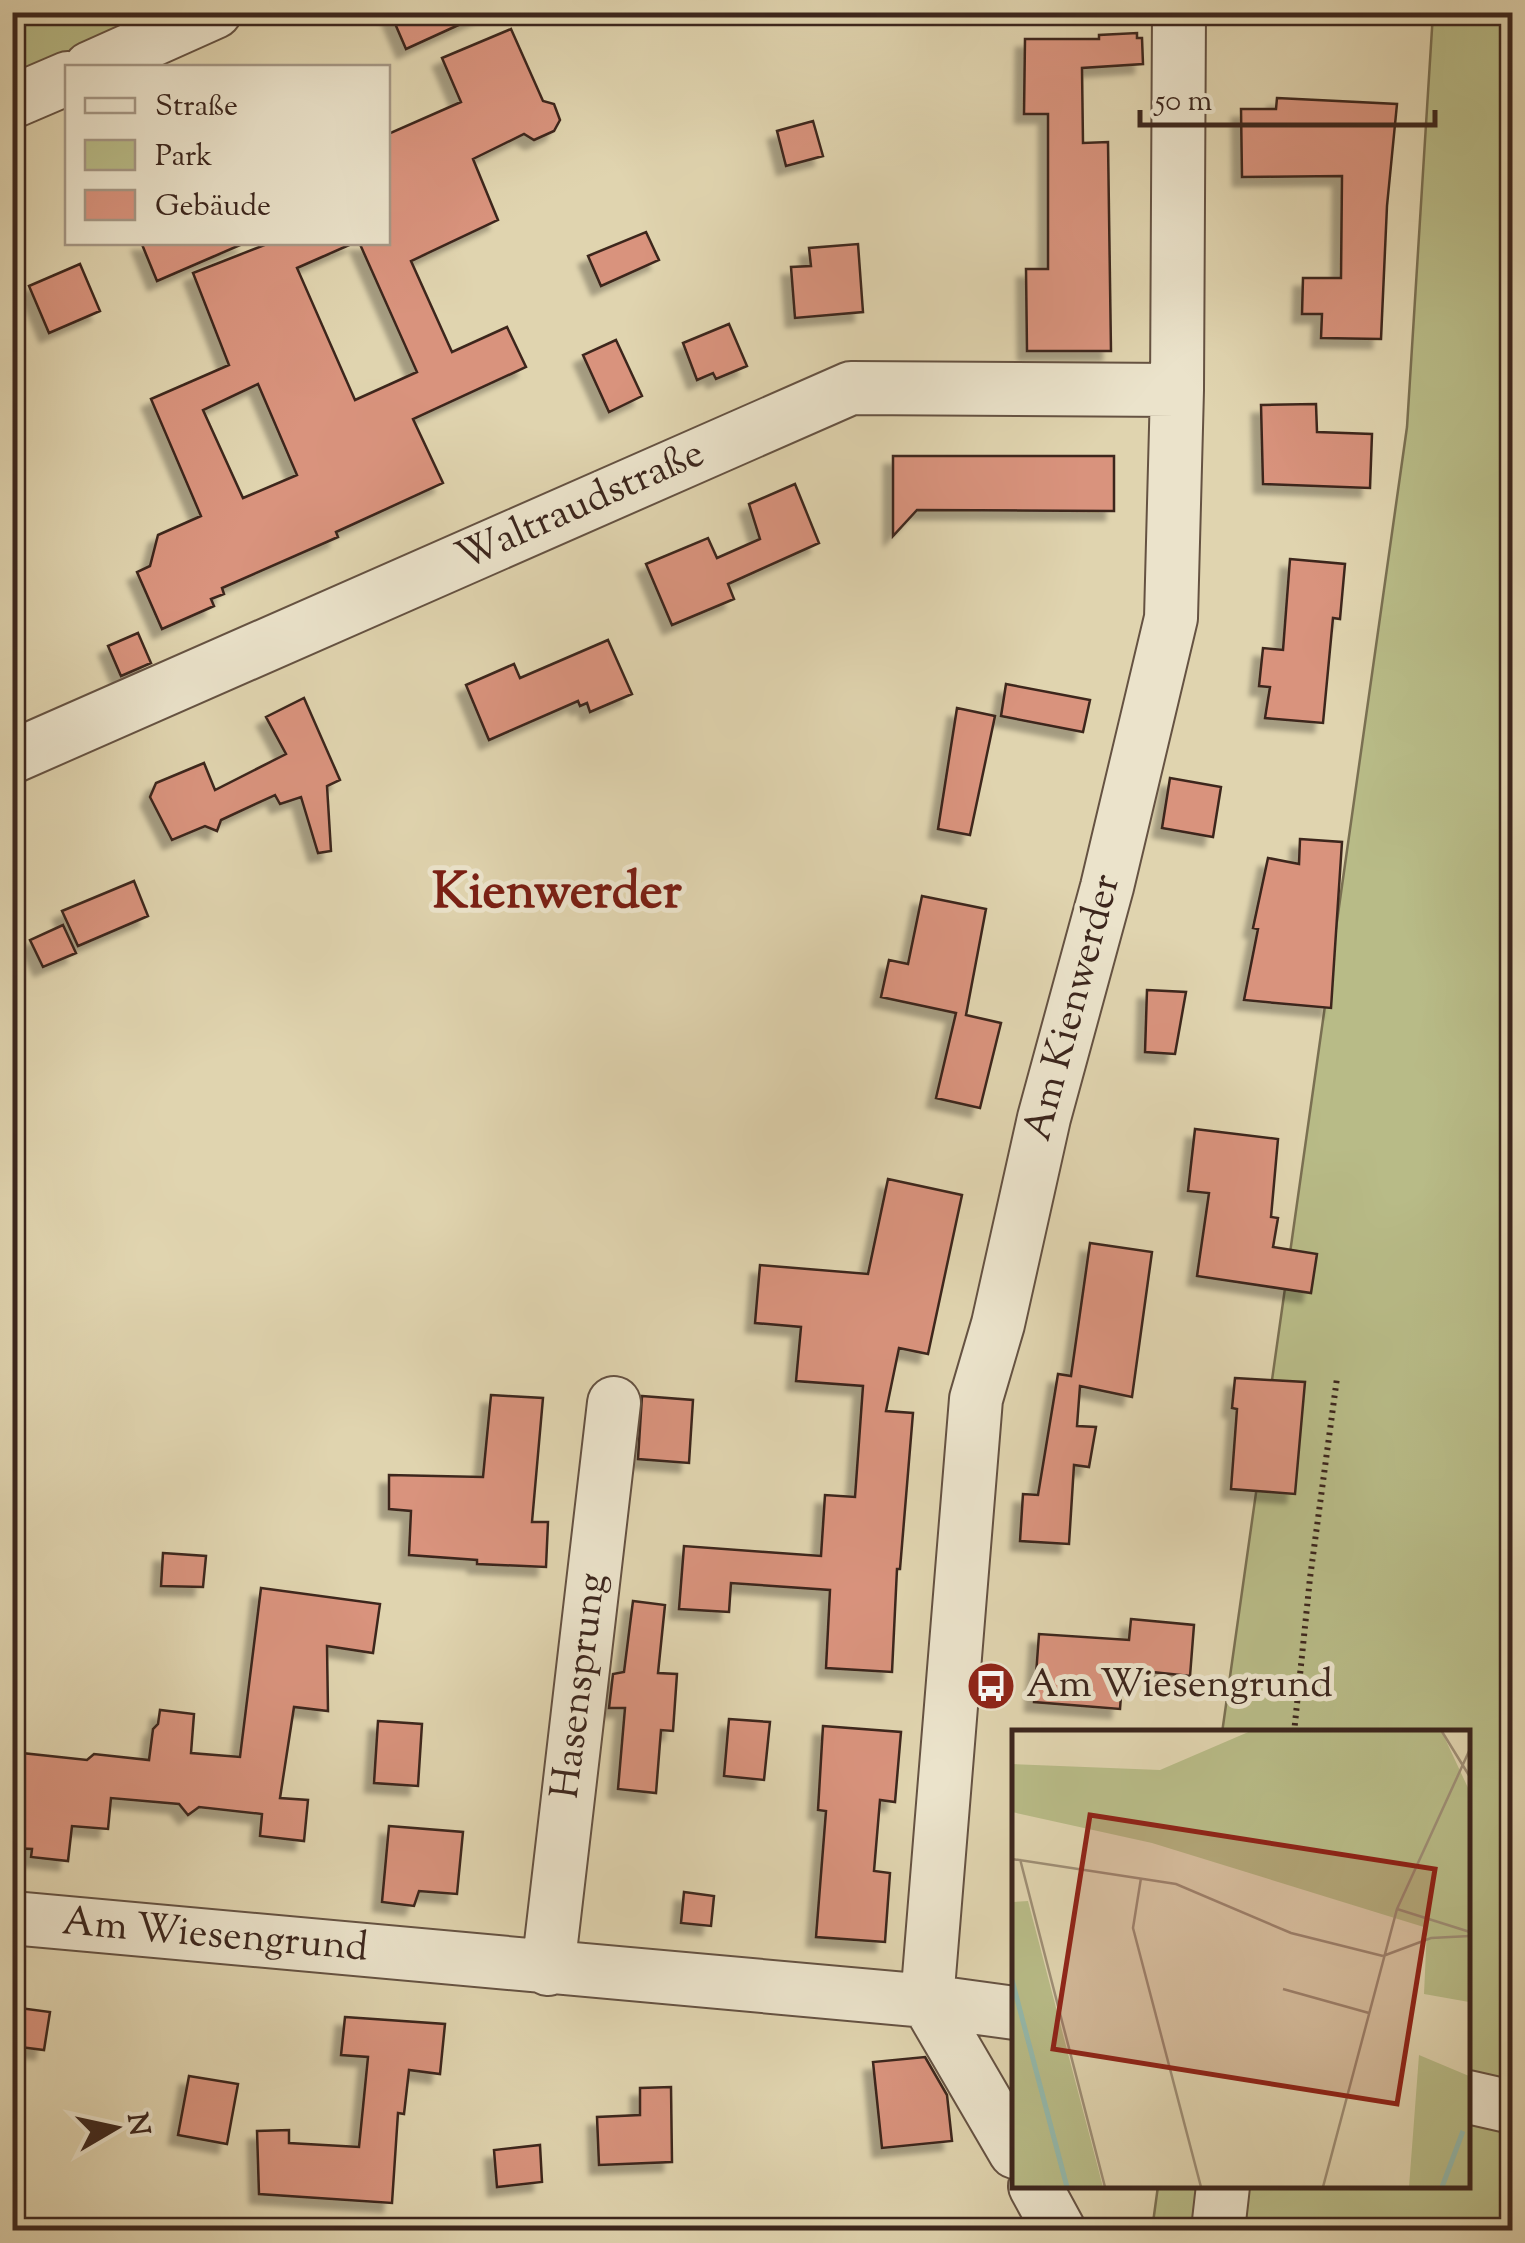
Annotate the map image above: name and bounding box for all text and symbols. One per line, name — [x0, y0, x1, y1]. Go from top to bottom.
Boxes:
legend — [65, 65, 390, 245]
scale bar — [1140, 65, 1435, 127]
text: 50 m — [1153, 81, 1213, 124]
text: Straße — [155, 86, 238, 129]
text: Park — [155, 136, 212, 179]
text: Gebäude — [155, 186, 271, 229]
street label: Waltraudstraße — [448, 427, 714, 587]
district label: Kienwerder — [432, 859, 682, 931]
street label: Am Kienwerder — [1011, 869, 1137, 1147]
street label: Hasensprung — [539, 1570, 623, 1802]
place label: Am Wiesengrund — [1026, 1658, 1333, 1715]
bus stop icon: Am Wiesengrund — [965, 1660, 1017, 1712]
inset map — [1012, 1730, 1470, 2188]
street label: Am Wiesengrund — [60, 1895, 370, 1979]
north arrow — [65, 2078, 165, 2178]
text: N — [115, 2110, 158, 2139]

